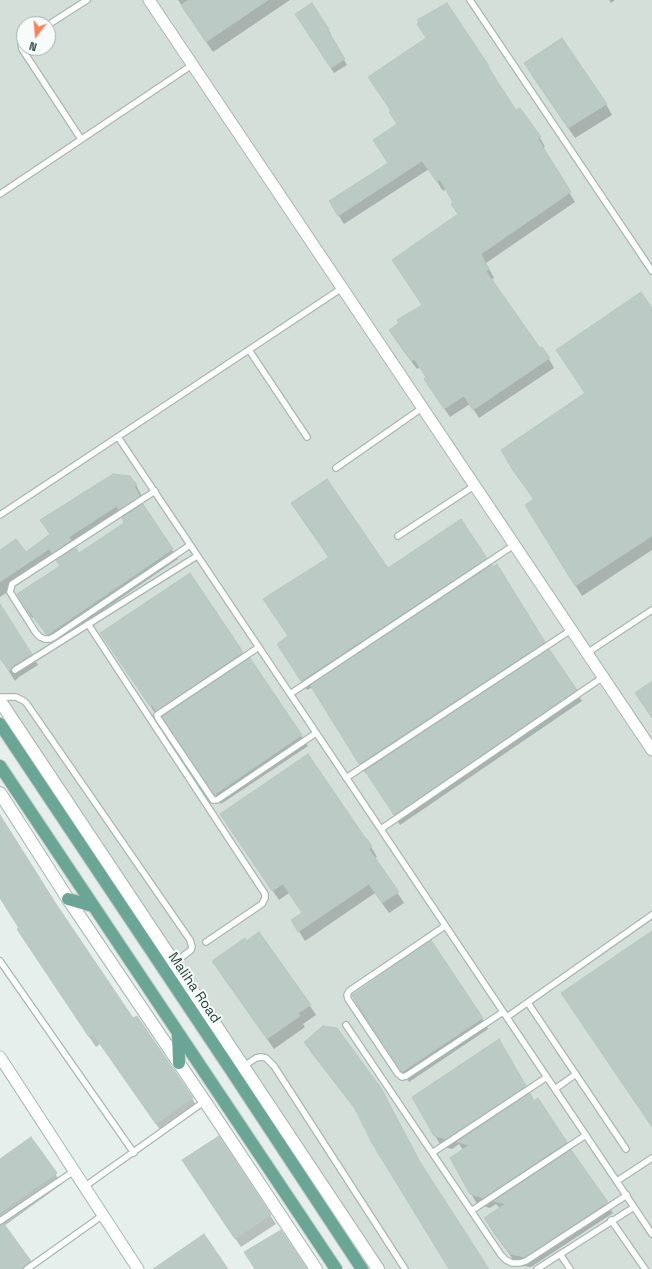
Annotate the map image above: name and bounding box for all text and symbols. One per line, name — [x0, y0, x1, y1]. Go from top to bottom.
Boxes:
north arrow — [16, 16, 56, 56]
text: N — [27, 39, 38, 54]
street label: Maliha Road — [164, 949, 224, 1027]

